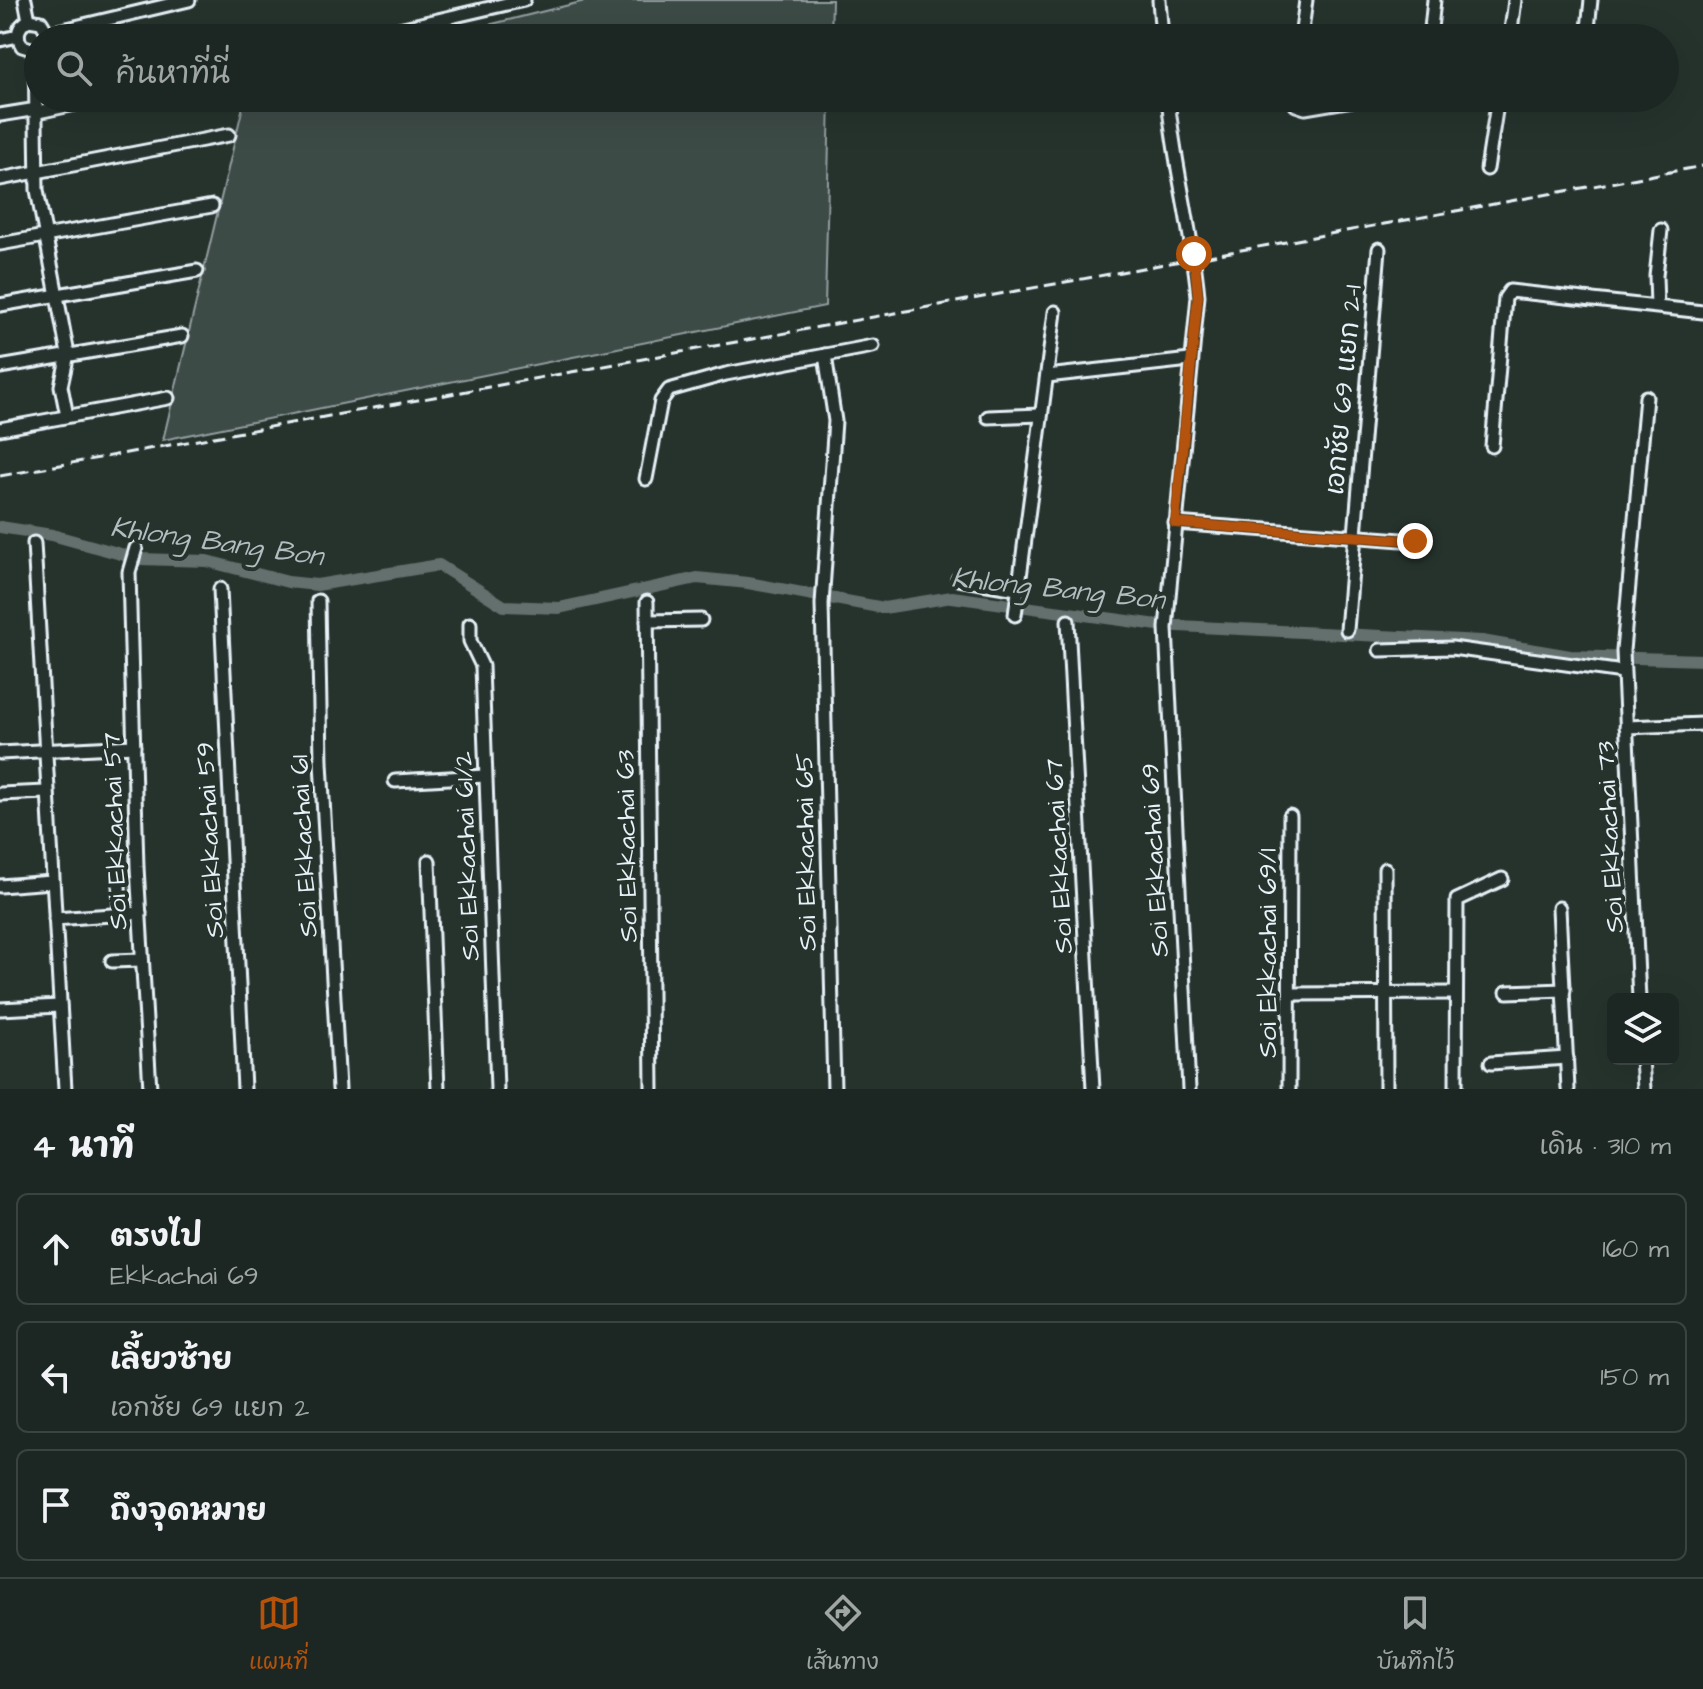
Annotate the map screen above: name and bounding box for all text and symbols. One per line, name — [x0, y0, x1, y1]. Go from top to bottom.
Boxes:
search box — [24, 24, 1679, 112]
icon: search — [52, 46, 96, 90]
text: ค้นหาที่นี่ — [116, 53, 230, 95]
route start — [1176, 236, 1212, 272]
street label: เอกชัย 69 แยก 2-1 — [1317, 283, 1371, 497]
water label: Khlong Bang Bon — [108, 508, 328, 577]
route end — [1397, 523, 1433, 559]
water label: Khlong Bang Bon — [949, 558, 1168, 621]
street label: Soi Ekkachai 57 — [94, 732, 136, 930]
street label: Soi Ekkachai 73 — [1587, 740, 1633, 934]
street label: Soi Ekkachai 59 — [187, 741, 233, 939]
street label: Soi Ekkachai 63 — [607, 749, 647, 943]
street label: Soi Ekkachai 61/2 — [445, 751, 489, 961]
street label: Soi Ekkachai 65 — [786, 753, 826, 951]
street label: Soi Ekkachai 61 — [281, 754, 327, 938]
street label: Soi Ekkachai 67 — [1036, 757, 1082, 955]
street label: Soi Ekkachai 69 — [1132, 762, 1178, 958]
street label: Soi Ekkachai 69/1 — [1250, 848, 1286, 1058]
map controls — [1607, 993, 1679, 1065]
button: layers — [1607, 993, 1679, 1065]
text: 4 นาที — [32, 1123, 134, 1171]
text: เดิน · 310 m — [1539, 1128, 1671, 1164]
text: ตรงไป — [110, 1216, 202, 1258]
icon: ahead — [34, 1227, 78, 1271]
text: 160 m — [1602, 1231, 1669, 1267]
text: Ekkachai 69 — [110, 1258, 259, 1294]
text: เลี้ยวซ้าย — [110, 1339, 232, 1381]
icon: left — [34, 1355, 78, 1399]
text: 150 m — [1600, 1359, 1669, 1395]
text: เอกชัย 69 แยก 2 — [110, 1390, 309, 1426]
icon: arrive — [34, 1483, 78, 1527]
text: ถึงจุดหมาย — [110, 1490, 267, 1532]
tab: แผนที่ — [249, 1591, 308, 1678]
tab: เส้นทาง — [806, 1591, 879, 1678]
tab: บันทึกไว้ — [1377, 1591, 1454, 1678]

